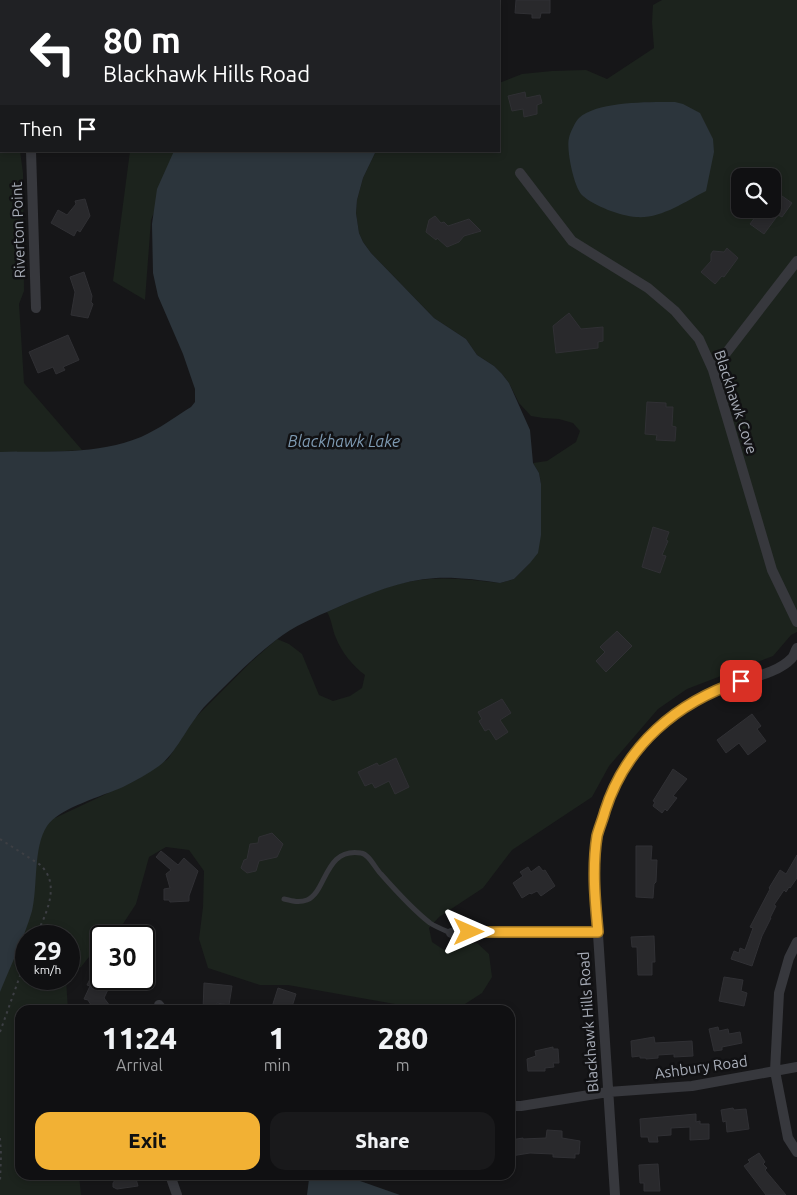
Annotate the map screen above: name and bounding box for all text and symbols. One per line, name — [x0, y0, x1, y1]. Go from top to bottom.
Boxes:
icon: left — [20, 20, 85, 85]
text: 80 m — [103, 20, 181, 60]
text: Blackhawk Hills Road — [103, 61, 310, 86]
icon: arrive — [73, 115, 101, 143]
text: Then — [20, 118, 63, 140]
map controls — [731, 168, 781, 218]
button: search — [731, 168, 781, 218]
street label: Riverton Point — [8, 181, 28, 279]
street label: Blackhawk Cove — [711, 348, 761, 456]
water label: Blackhawk Lake — [288, 432, 400, 450]
pin — [720, 660, 762, 702]
icon: arrive — [727, 667, 755, 695]
position arrow — [442, 905, 494, 957]
speed limit sign: 30 — [90, 925, 155, 990]
text: 29 — [33, 937, 62, 965]
street label: Blackhawk Hills Road — [575, 951, 601, 1093]
text: km/h — [34, 963, 61, 976]
text: 11:24 — [102, 1021, 177, 1055]
text: 1 — [269, 1021, 286, 1055]
text: 280 — [377, 1021, 428, 1055]
street label: Ashbury Road — [653, 1052, 749, 1082]
text: Arrival — [116, 1056, 163, 1074]
text: min — [264, 1056, 291, 1074]
text: m — [396, 1056, 410, 1074]
button: Exit — [35, 1112, 260, 1170]
button: Share — [270, 1112, 495, 1170]

